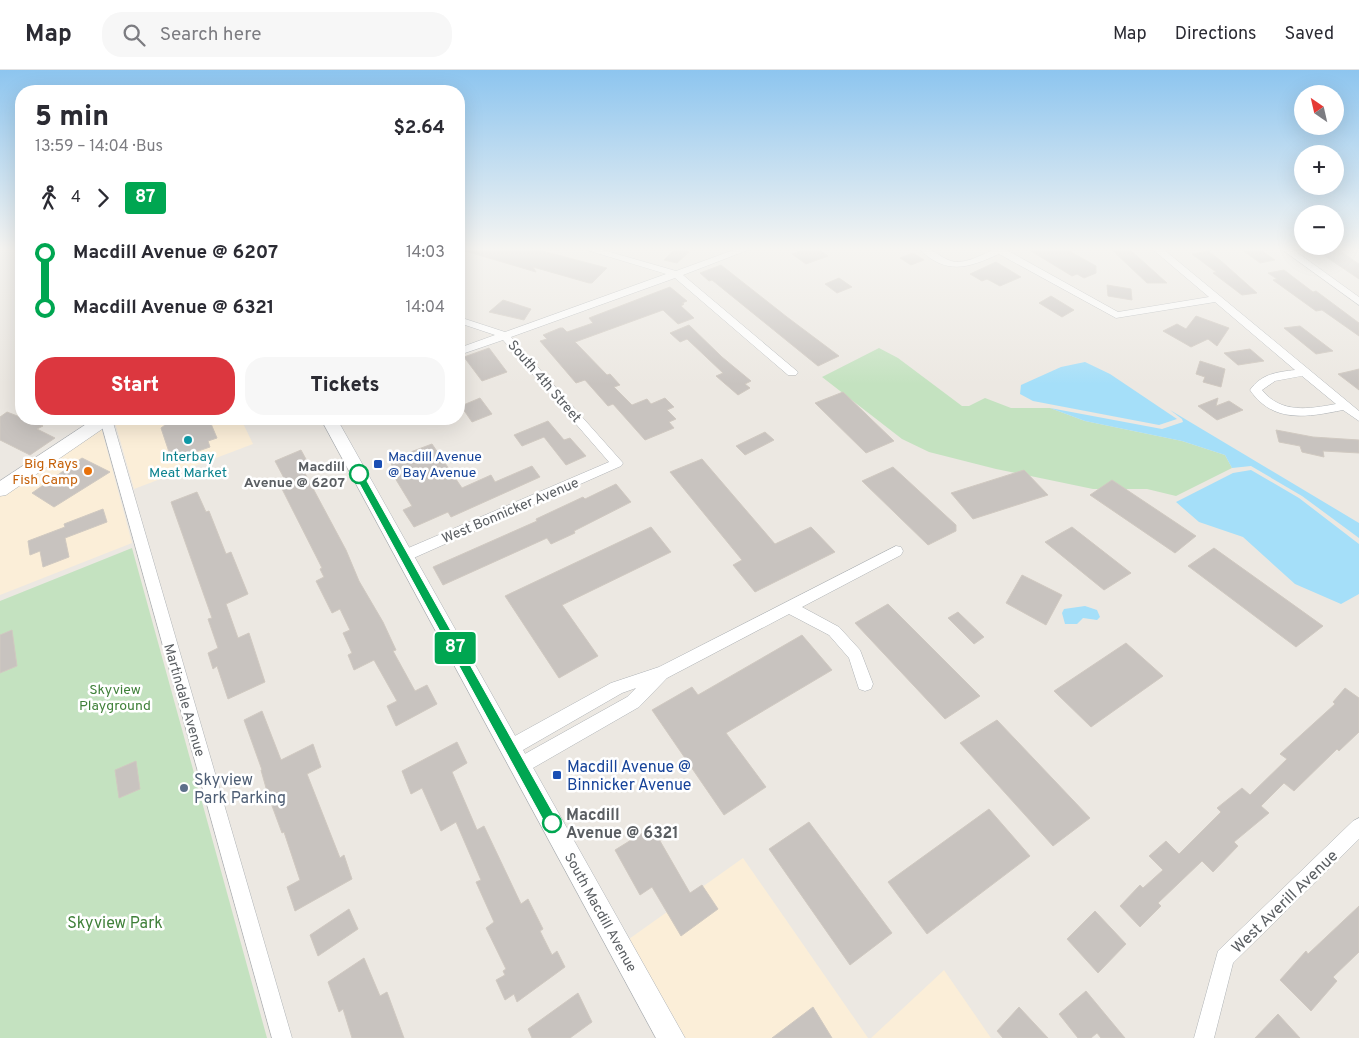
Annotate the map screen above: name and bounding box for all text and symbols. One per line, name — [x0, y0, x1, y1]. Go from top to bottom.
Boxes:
search box — [102, 12, 452, 57]
text: Map — [25, 20, 72, 50]
icon: search — [120, 21, 148, 49]
text: Search here — [160, 23, 261, 47]
text: Map — [1113, 23, 1147, 46]
text: Directions — [1175, 23, 1257, 46]
text: Saved — [1285, 23, 1334, 46]
north arrow — [1294, 85, 1344, 135]
map controls — [1294, 85, 1344, 255]
text: 5 min — [35, 100, 109, 136]
text: $2.64 — [393, 116, 445, 140]
text: 13:59 – 14:04 · Bus — [35, 137, 163, 157]
button: + — [1294, 145, 1344, 195]
icon: walk — [35, 184, 63, 212]
icon: forward — [89, 184, 117, 212]
text: 87 — [135, 186, 156, 209]
text: 4 — [71, 188, 81, 208]
button: − — [1294, 205, 1344, 255]
text: Macdill Avenue @ 6207 — [73, 241, 278, 265]
text: 14:03 — [406, 243, 445, 263]
text: Macdill Avenue @ 6321 — [73, 296, 274, 320]
text: 14:04 — [406, 298, 445, 318]
street label: South 4th Street — [504, 337, 584, 427]
button: Start — [35, 357, 235, 415]
button: Tickets — [245, 357, 445, 415]
marker: Interbay Meat Market — [182, 434, 194, 446]
place label: Interbay Meat Market — [149, 449, 227, 482]
place label: Macdill Avenue @ Bay Avenue — [388, 449, 482, 482]
place label: Big Rays Fish Camp — [12, 456, 78, 489]
marker: Macdill Avenue @ Bay Avenue — [372, 458, 384, 470]
place label: Macdill Avenue @ 6207 — [244, 459, 345, 492]
marker: Macdill Avenue @ 6207 — [349, 464, 369, 484]
marker: Big Rays Fish Camp — [82, 465, 94, 477]
street label: West Bonnicker Avenue — [440, 475, 582, 548]
line badge: 87 — [432, 632, 478, 664]
text: 87 — [445, 636, 465, 659]
street label: Martindale Avenue — [159, 642, 208, 759]
park label: Skyview Playground — [79, 682, 151, 715]
place label: Macdill Avenue @ Binnicker Avenue — [567, 758, 691, 796]
marker: Macdill Avenue @ Binnicker Avenue — [551, 769, 563, 781]
place label: Skyview Park Parking — [194, 771, 286, 809]
marker: Skyview Park Parking — [178, 782, 190, 794]
place label: Macdill Avenue @ 6321 — [566, 806, 679, 844]
marker: Macdill Avenue @ 6321 — [542, 813, 562, 833]
street label: West Averill Avenue — [1228, 847, 1343, 958]
street label: South Macdill Avenue — [560, 850, 640, 975]
park label: Skyview Park — [67, 914, 163, 934]

